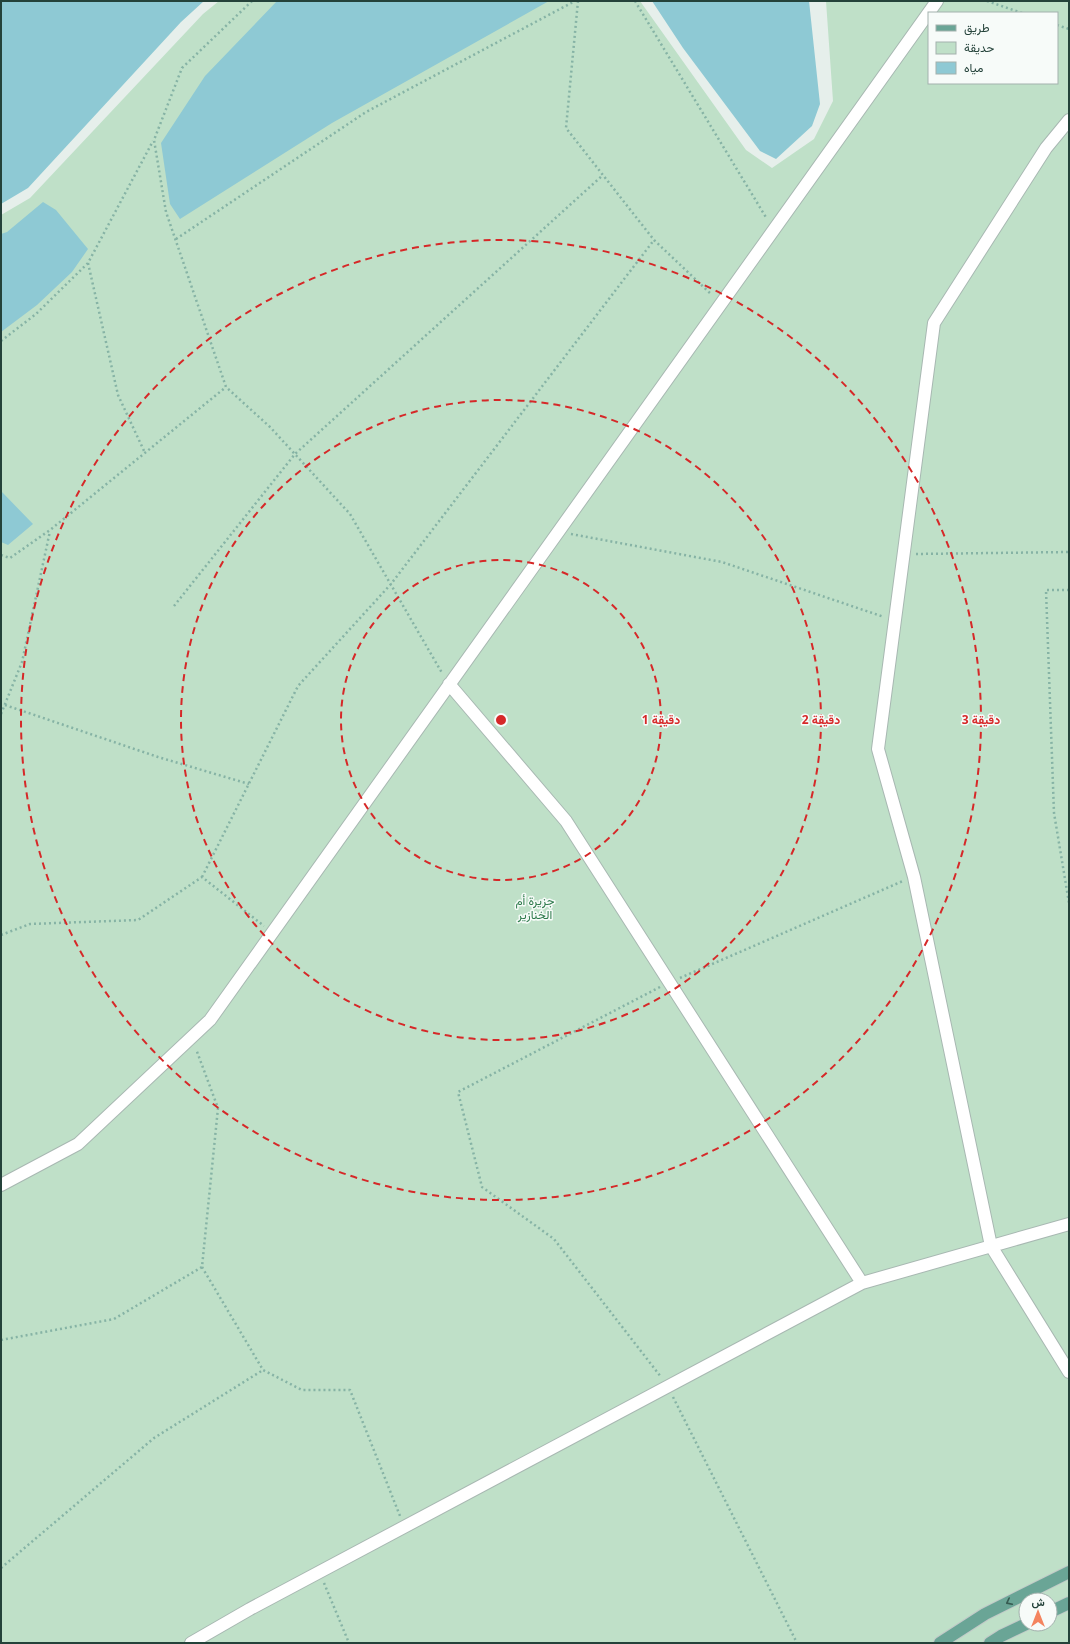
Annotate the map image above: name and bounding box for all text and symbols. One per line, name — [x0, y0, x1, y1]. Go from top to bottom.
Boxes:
legend — [928, 12, 1058, 84]
text: طريق — [964, 19, 990, 36]
text: حديقة — [964, 39, 994, 56]
text: مياه — [964, 59, 983, 76]
text: 1 دقيقة — [642, 711, 680, 728]
text: 2 دقيقة — [802, 711, 840, 728]
text: 3 دقيقة — [962, 711, 1000, 728]
centre of rings — [494, 713, 508, 727]
park label: جزيرة أم الخنازير — [515, 892, 555, 923]
north arrow — [1018, 1592, 1058, 1632]
text: ش — [1031, 1594, 1045, 1609]
one-way arrow — [1006, 1597, 1013, 1605]

